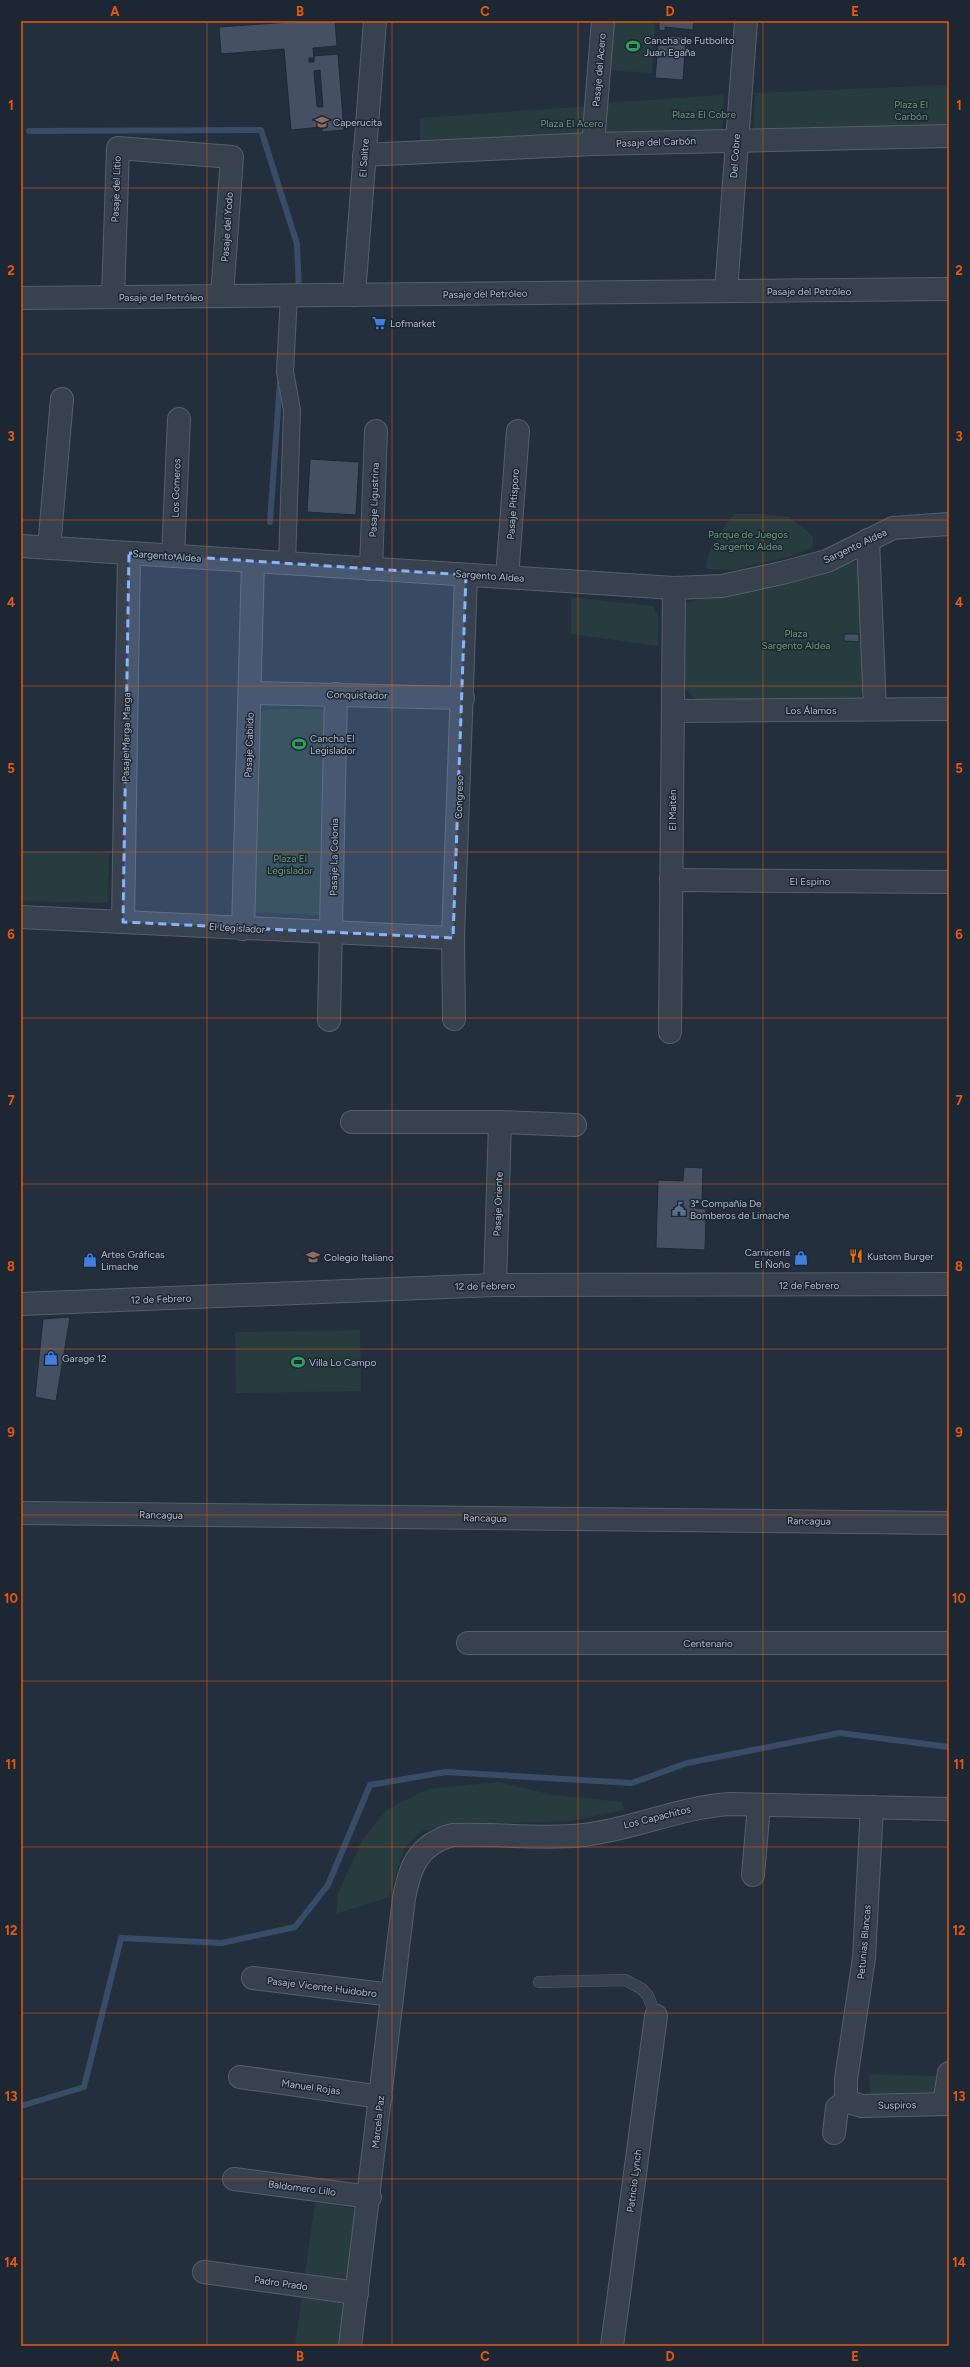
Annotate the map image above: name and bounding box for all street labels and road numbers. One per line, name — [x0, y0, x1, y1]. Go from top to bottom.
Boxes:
street label: Pasaje del Acero — [589, 32, 609, 107]
street label: Del Cobre — [727, 133, 743, 179]
street label: Pasaje del Carbón — [616, 134, 697, 150]
street label: El Salitre — [356, 138, 372, 178]
street label: Pasaje del Litio — [108, 155, 124, 223]
street label: Pasaje del Yodo — [218, 191, 236, 262]
street label: Pasaje del Petróleo — [767, 285, 852, 298]
street label: Pasaje del Petróleo — [443, 287, 528, 301]
street label: Pasaje del Petróleo — [119, 291, 204, 304]
street label: Los Gomeros — [168, 458, 184, 518]
street label: Pasaje Ligustrina — [366, 462, 382, 538]
street label: Pasaje Pitisporo — [504, 468, 522, 540]
street label: Sargento Aldea — [821, 526, 889, 566]
street label: Sargento Aldea — [132, 547, 202, 565]
street label: Sargento Aldea — [455, 567, 525, 585]
street label: Conquistador — [326, 688, 388, 702]
street label: Pasaje Marga Marga — [119, 692, 133, 782]
street label: Los Álamos — [785, 704, 837, 717]
street label: Pasaje Cabildo — [241, 712, 257, 778]
street label: Congreso — [452, 775, 466, 819]
street label: El Maitén — [666, 789, 679, 831]
street label: Pasaje La Colonia — [327, 818, 341, 896]
street label: El Espino — [790, 875, 831, 888]
street label: El Legislador — [208, 920, 266, 936]
street label: Pasaje Oriente — [490, 1171, 506, 1237]
street label: 12 de Febrero — [455, 1279, 516, 1293]
street label: 12 de Febrero — [779, 1279, 840, 1292]
street label: 12 de Febrero — [130, 1291, 192, 1307]
street label: Rancagua — [139, 1508, 183, 1522]
street label: Rancagua — [463, 1511, 507, 1525]
street label: Rancagua — [787, 1514, 831, 1528]
street label: Centenario — [683, 1637, 733, 1650]
street label: Los Capachitos — [622, 1802, 692, 1832]
street label: Petunias Blancas — [854, 1904, 874, 1980]
street label: Pasaje Vicente Huidobro — [266, 1974, 378, 2000]
street label: Manuel Rojas — [281, 2076, 342, 2098]
street label: Marcela Paz — [369, 2095, 387, 2149]
street label: Suspiros — [878, 2098, 917, 2112]
street label: Patricio Lynch — [624, 2148, 644, 2213]
street label: Baldomero Lillo — [267, 2177, 337, 2199]
street label: Padro Prado — [253, 2273, 309, 2293]

